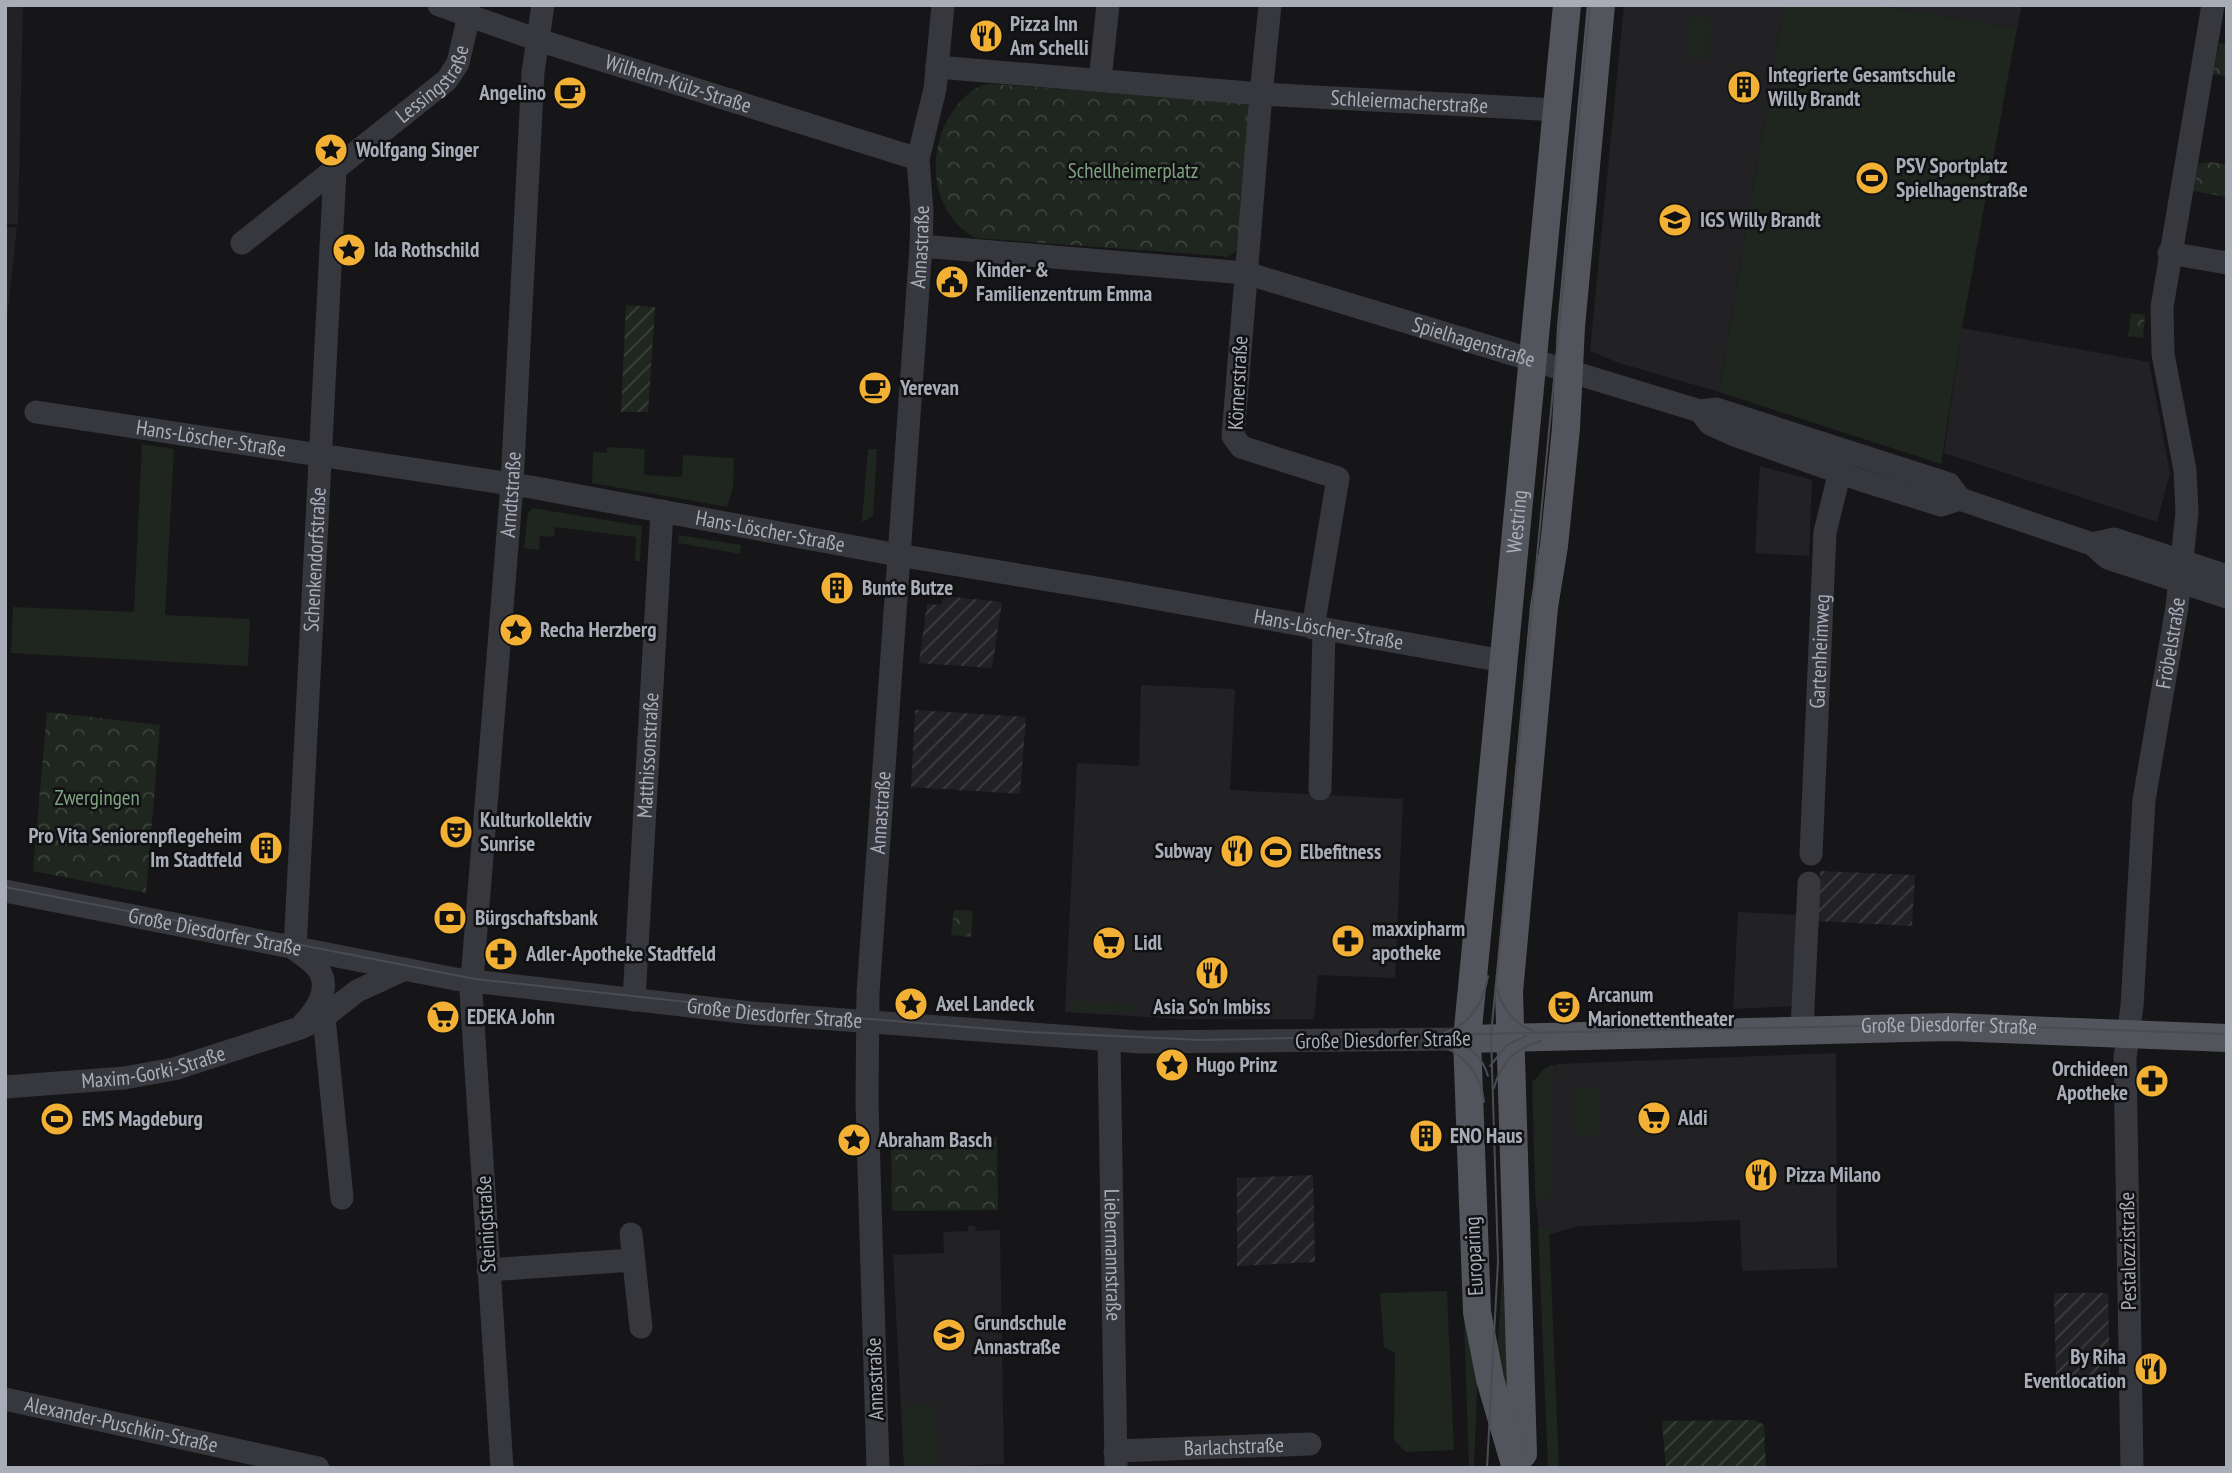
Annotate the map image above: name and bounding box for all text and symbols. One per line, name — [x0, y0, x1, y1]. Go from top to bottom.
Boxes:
place label: Pizza Inn Am Schelli — [1009, 10, 1089, 61]
restaurant icon: Pizza Inn Am Schelli — [967, 17, 1005, 55]
street label: Lessingstraße — [390, 43, 475, 129]
street label: Wilhelm-Külz-Straße — [602, 48, 755, 119]
place label: Integrierte Gesamtschule Willy Brandt — [1767, 61, 1956, 112]
building icon: Integrierte Gesamtschule Willy Brandt — [1725, 68, 1763, 106]
cafe icon: Angelino — [551, 74, 589, 112]
place label: Angelino — [478, 79, 546, 106]
street label: Schleiermacherstraße — [1330, 84, 1489, 119]
place icon: Wolfgang Singer — [312, 131, 350, 169]
place label: Wolfgang Singer — [355, 136, 480, 163]
place label: PSV Sportplatz Spielhagenstraße — [1896, 152, 2028, 203]
park label: Schellheimerplatz — [1068, 157, 1198, 184]
sports icon: PSV Sportplatz Spielhagenstraße — [1853, 159, 1891, 197]
school or university icon: IGS Willy Brandt — [1656, 201, 1694, 239]
street label: Annastraße — [904, 205, 935, 289]
place label: IGS Willy Brandt — [1700, 206, 1821, 233]
place icon: Ida Rothschild — [330, 231, 368, 269]
place label: Ida Rothschild — [374, 236, 479, 263]
place label: Kinder- & Familienzentrum Emma — [976, 256, 1152, 307]
public building icon: Kinder- & Familienzentrum Emma — [933, 263, 971, 301]
street label: Spielhagenstraße — [1409, 310, 1538, 373]
street label: Körnerstraße — [1222, 335, 1253, 431]
cafe icon: Yerevan — [856, 369, 894, 407]
place label: Yerevan — [899, 374, 959, 401]
street label: Hans-Löscher-Straße — [134, 413, 288, 463]
street label: Arndtstraße — [494, 451, 527, 538]
street label: Schenkendorfstraße — [297, 486, 332, 633]
street label: Westring — [1500, 489, 1533, 554]
street label: Hans-Löscher-Straße — [694, 504, 847, 558]
building icon: Bunte Butze — [818, 569, 856, 607]
place label: Bunte Butze — [862, 574, 953, 601]
street label: Gartenheimweg — [1803, 593, 1835, 709]
street label: Fröbelstraße — [2149, 596, 2191, 691]
street label: Hans-Löscher-Straße — [1252, 602, 1406, 656]
place icon: Recha Herzberg — [497, 611, 535, 649]
place label: Recha Herzberg — [540, 616, 657, 643]
street label: Matthissonstraße — [630, 692, 665, 819]
street label: Annastraße — [864, 770, 897, 855]
park label: Zwergingen — [54, 784, 140, 811]
place label: Kulturkollektiv Sunrise — [480, 806, 592, 857]
theatre icon: Kulturkollektiv Sunrise — [437, 813, 475, 851]
place label: Pro Vita Seniorenpflegeheim Im Stadtfeld — [28, 822, 242, 873]
building icon: Pro Vita Seniorenpflegeheim Im Stadtfeld — [247, 829, 285, 867]
restaurant icon: Subway — [1218, 832, 1256, 870]
sports icon: Elbefitness — [1257, 833, 1295, 871]
place label: Subway — [1155, 837, 1213, 864]
place label: Elbefitness — [1300, 838, 1381, 865]
bank icon: Bürgschaftsbank — [431, 899, 469, 937]
street label: Große Diesdorfer Straße — [126, 901, 304, 962]
place label: Bürgschaftsbank — [475, 904, 598, 931]
place label: maxxipharm apotheke — [1372, 915, 1465, 966]
pharmacy icon: maxxipharm apotheke — [1329, 922, 1367, 960]
supermarket icon: Lidl — [1090, 924, 1128, 962]
place label: Lidl — [1134, 929, 1163, 956]
pharmacy icon: Adler-Apotheke Stadtfeld — [482, 935, 520, 973]
place label: Adler-Apotheke Stadtfeld — [525, 940, 716, 967]
restaurant icon: Asia So'n Imbiss — [1193, 954, 1231, 992]
place label: Arcanum Marionettentheater — [1587, 981, 1735, 1032]
place icon: Axel Landeck — [892, 985, 930, 1023]
theatre icon: Arcanum Marionettentheater — [1545, 988, 1583, 1026]
place label: Axel Landeck — [935, 990, 1035, 1017]
street label: Große Diesdorfer Straße — [685, 992, 863, 1034]
place label: Asia So'n Imbiss — [1152, 993, 1271, 1020]
supermarket icon: EDEKA John — [424, 998, 462, 1036]
place label: EDEKA John — [467, 1003, 555, 1030]
street label: Große Diesdorfer Straße — [1861, 1010, 2038, 1040]
street label: Große Diesdorfer Straße — [1295, 1024, 1471, 1055]
street label: Maxim-Gorki-Straße — [80, 1039, 229, 1094]
place icon: Hugo Prinz — [1153, 1046, 1191, 1084]
place label: Hugo Prinz — [1196, 1051, 1277, 1078]
place label: Orchideen Apotheke — [2052, 1055, 2128, 1106]
pharmacy icon: Orchideen Apotheke — [2133, 1062, 2171, 1100]
supermarket icon: Aldi — [1635, 1099, 1673, 1137]
sports icon: EMS Magdeburg — [38, 1100, 76, 1138]
place label: Aldi — [1677, 1104, 1708, 1131]
place label: EMS Magdeburg — [82, 1105, 203, 1132]
building icon: ENO Haus — [1407, 1117, 1445, 1155]
place icon: Abraham Basch — [835, 1121, 873, 1159]
place label: ENO Haus — [1450, 1122, 1523, 1149]
place label: Abraham Basch — [877, 1126, 992, 1153]
restaurant icon: Pizza Milano — [1742, 1156, 1780, 1194]
place label: Pizza Milano — [1786, 1161, 1881, 1188]
street label: Steinigstraße — [469, 1175, 502, 1273]
street label: Liebermannstraße — [1098, 1189, 1128, 1321]
street label: Pestalozzistraße — [2113, 1192, 2142, 1310]
street label: Europaring — [1458, 1216, 1489, 1296]
place label: Grundschule Annastraße — [973, 1309, 1066, 1360]
school or university icon: Grundschule Annastraße — [930, 1316, 968, 1354]
street label: Annastraße — [860, 1337, 889, 1421]
place label: By Riha Eventlocation — [2024, 1343, 2126, 1394]
restaurant icon: By Riha Eventlocation — [2132, 1350, 2170, 1388]
street label: Alexander-Puschkin-Straße — [22, 1390, 220, 1459]
street label: Barlachstraße — [1183, 1431, 1284, 1462]

